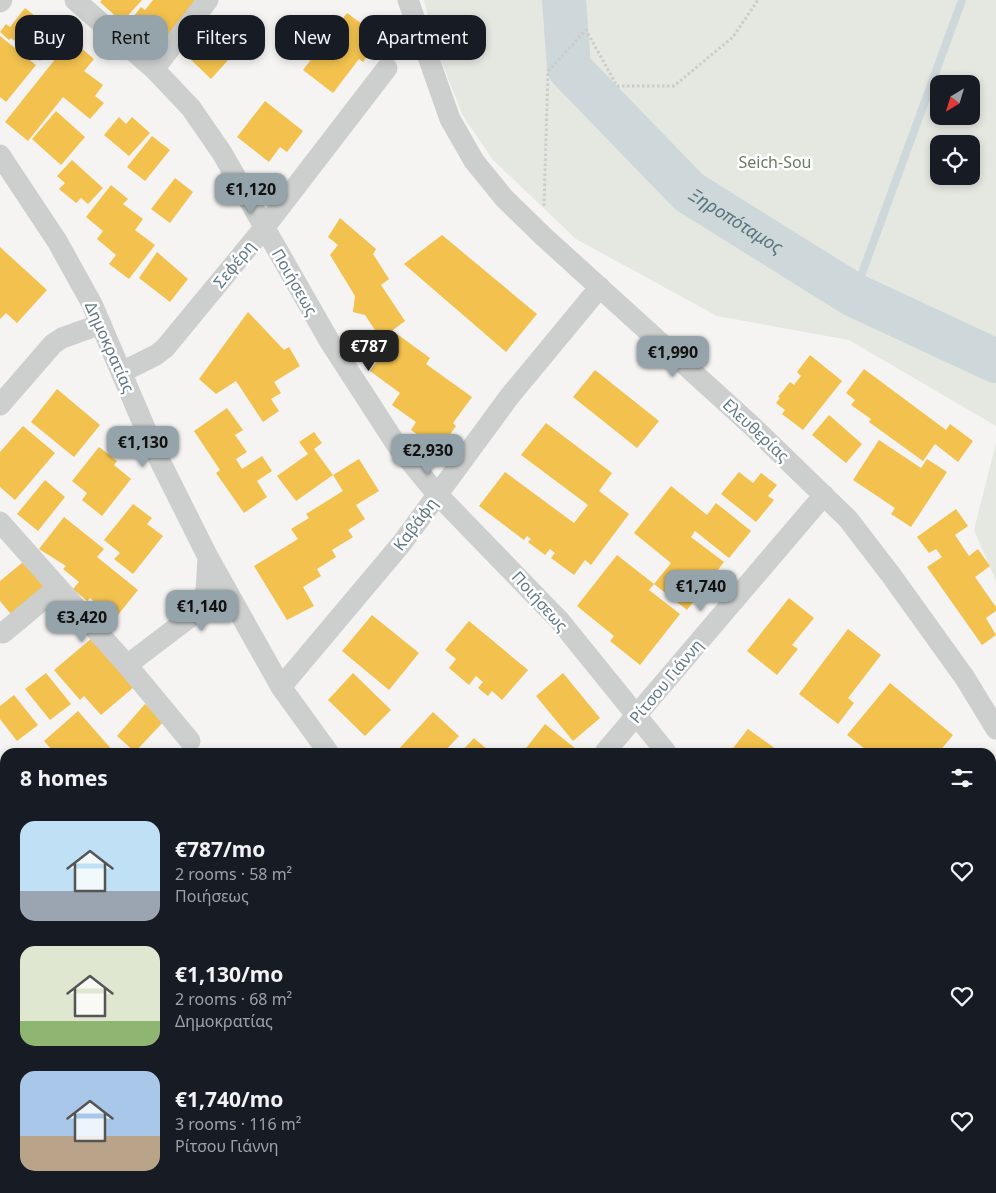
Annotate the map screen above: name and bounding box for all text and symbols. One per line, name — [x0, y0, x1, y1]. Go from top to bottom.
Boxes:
chip: Buy — [15, 15, 83, 60]
chip: Rent — [93, 15, 168, 60]
chip: Filters — [178, 15, 265, 60]
chip: New — [275, 15, 349, 60]
chip: Apartment — [359, 15, 486, 60]
north arrow — [930, 75, 980, 125]
map controls — [930, 75, 980, 185]
button: locate — [930, 135, 980, 185]
park label: Seich-Sou — [738, 151, 812, 173]
pin: €1,120 — [210, 172, 292, 215]
text: €1,120 — [226, 178, 276, 200]
water label: Ξηροπόταμος — [684, 181, 788, 259]
street label: Σεφέρη — [208, 236, 260, 292]
street label: Ποιήσεως — [267, 245, 323, 320]
street label: Δημοκρατίας — [80, 298, 140, 396]
pin: €787 — [339, 330, 399, 372]
text: €787 — [351, 335, 387, 357]
pin: €1,990 — [632, 336, 714, 378]
text: €1,990 — [648, 341, 698, 363]
street label: Ελευθερίας — [718, 394, 794, 467]
pin: €1,130 — [102, 426, 184, 468]
text: €1,130 — [118, 431, 168, 453]
pin: €2,930 — [387, 434, 469, 476]
text: €2,930 — [403, 439, 453, 461]
street label: Καβάφη — [388, 493, 442, 555]
street label: Ποιήσεως — [507, 566, 573, 636]
pin: €1,740 — [660, 570, 742, 612]
text: €1,740 — [676, 575, 726, 597]
pin: €1,140 — [161, 590, 243, 632]
text: €1,140 — [177, 595, 227, 617]
pin: €3,420 — [41, 600, 123, 643]
text: €3,420 — [57, 606, 107, 628]
street label: Ρίτσου Γιάννη — [624, 634, 708, 728]
text: 8 homes — [20, 764, 108, 792]
icon: filters — [948, 764, 976, 792]
text: €787/mo — [175, 835, 265, 863]
icon: home — [60, 841, 120, 901]
icon: heart — [948, 857, 976, 885]
text: 2 rooms · 58 m² — [175, 863, 292, 885]
text: Ποιήσεως — [175, 885, 249, 907]
text: €1,130/mo — [175, 960, 283, 988]
icon: home — [60, 966, 120, 1026]
icon: heart — [948, 982, 976, 1010]
text: 2 rooms · 68 m² — [175, 988, 292, 1010]
text: Δημοκρατίας — [175, 1010, 273, 1032]
text: €1,740/mo — [175, 1085, 283, 1113]
icon: home — [60, 1091, 120, 1151]
icon: heart — [948, 1107, 976, 1135]
text: 3 rooms · 116 m² — [175, 1113, 301, 1135]
text: Ρίτσου Γιάννη — [175, 1135, 278, 1157]

